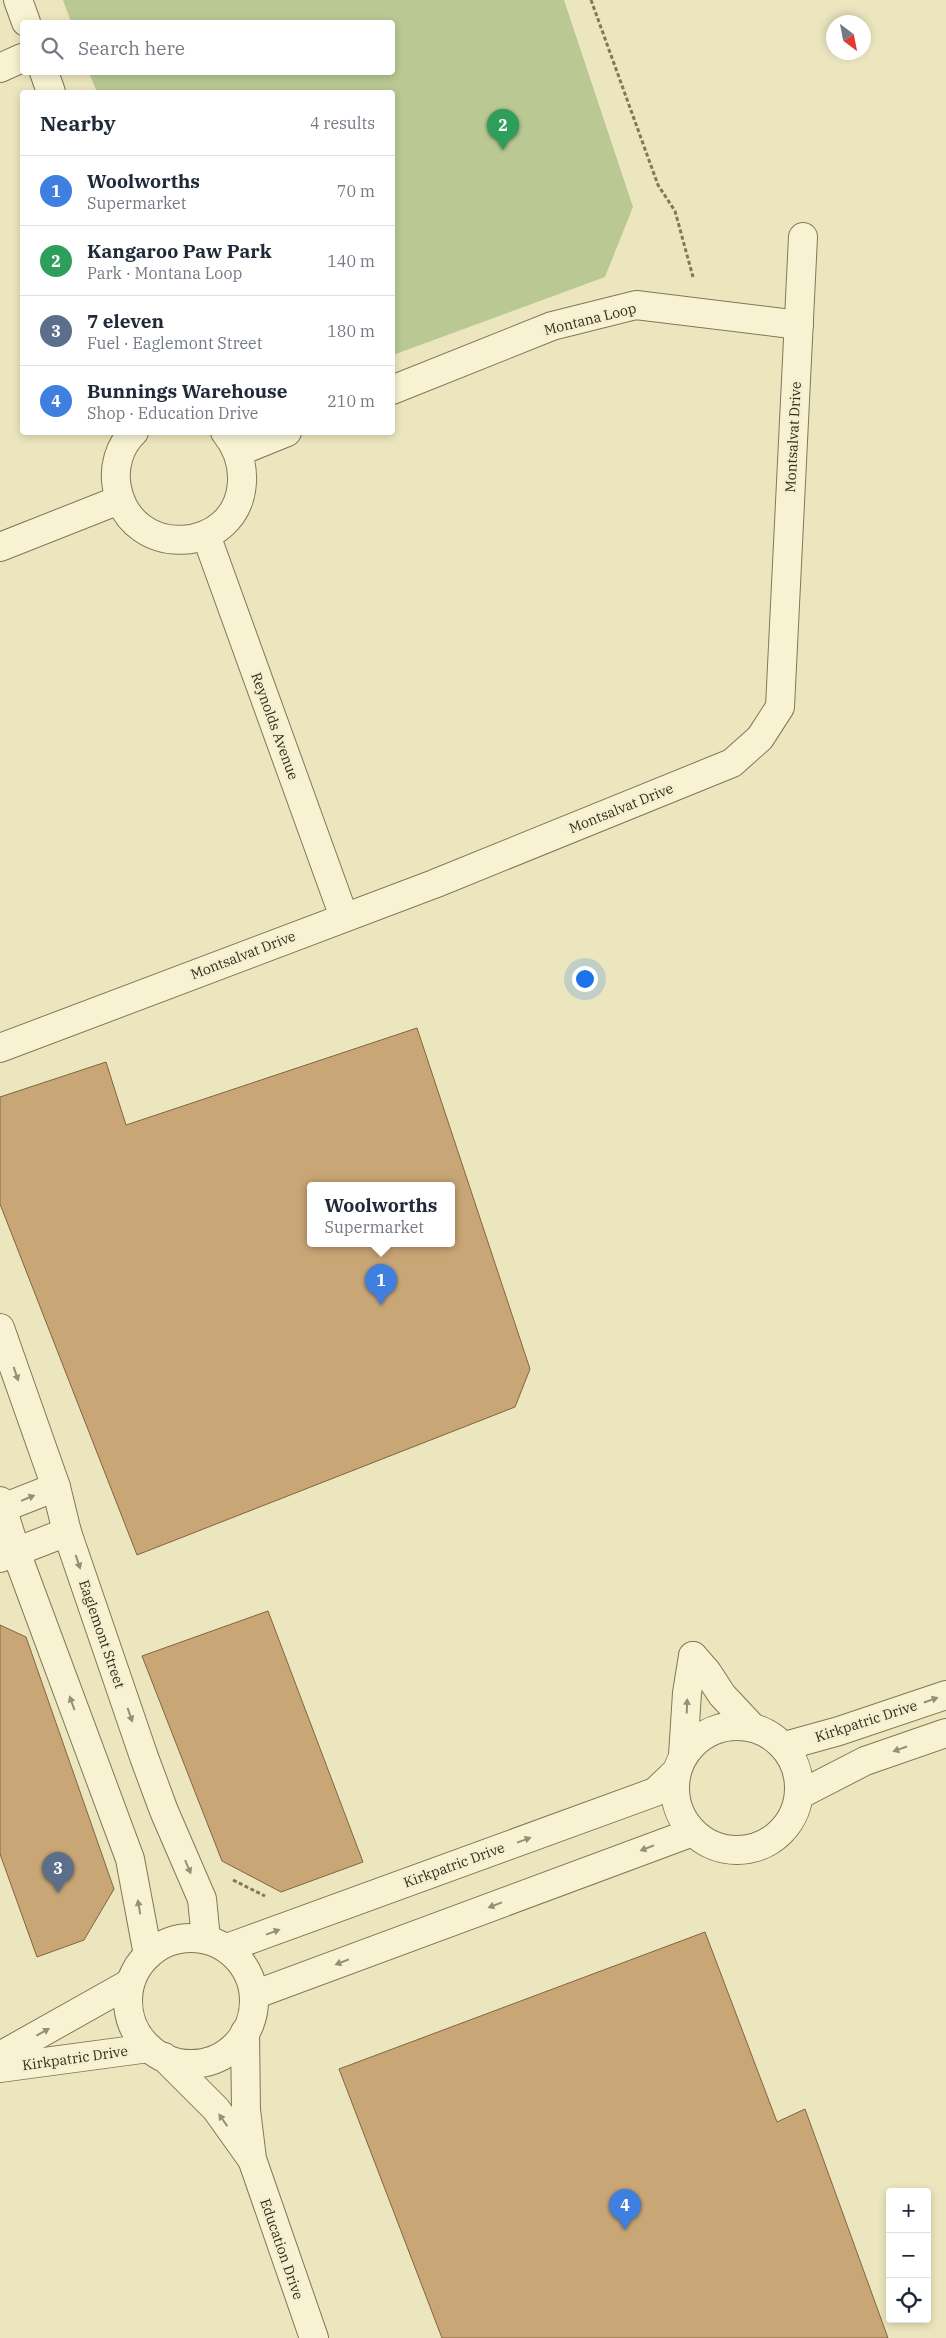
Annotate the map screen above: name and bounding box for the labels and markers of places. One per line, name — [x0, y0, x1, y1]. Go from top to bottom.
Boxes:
pin: 2 — [487, 109, 519, 150]
pin: 1 — [365, 1264, 397, 1305]
pin: 3 — [42, 1852, 74, 1893]
pin: 4 — [609, 2189, 641, 2230]

